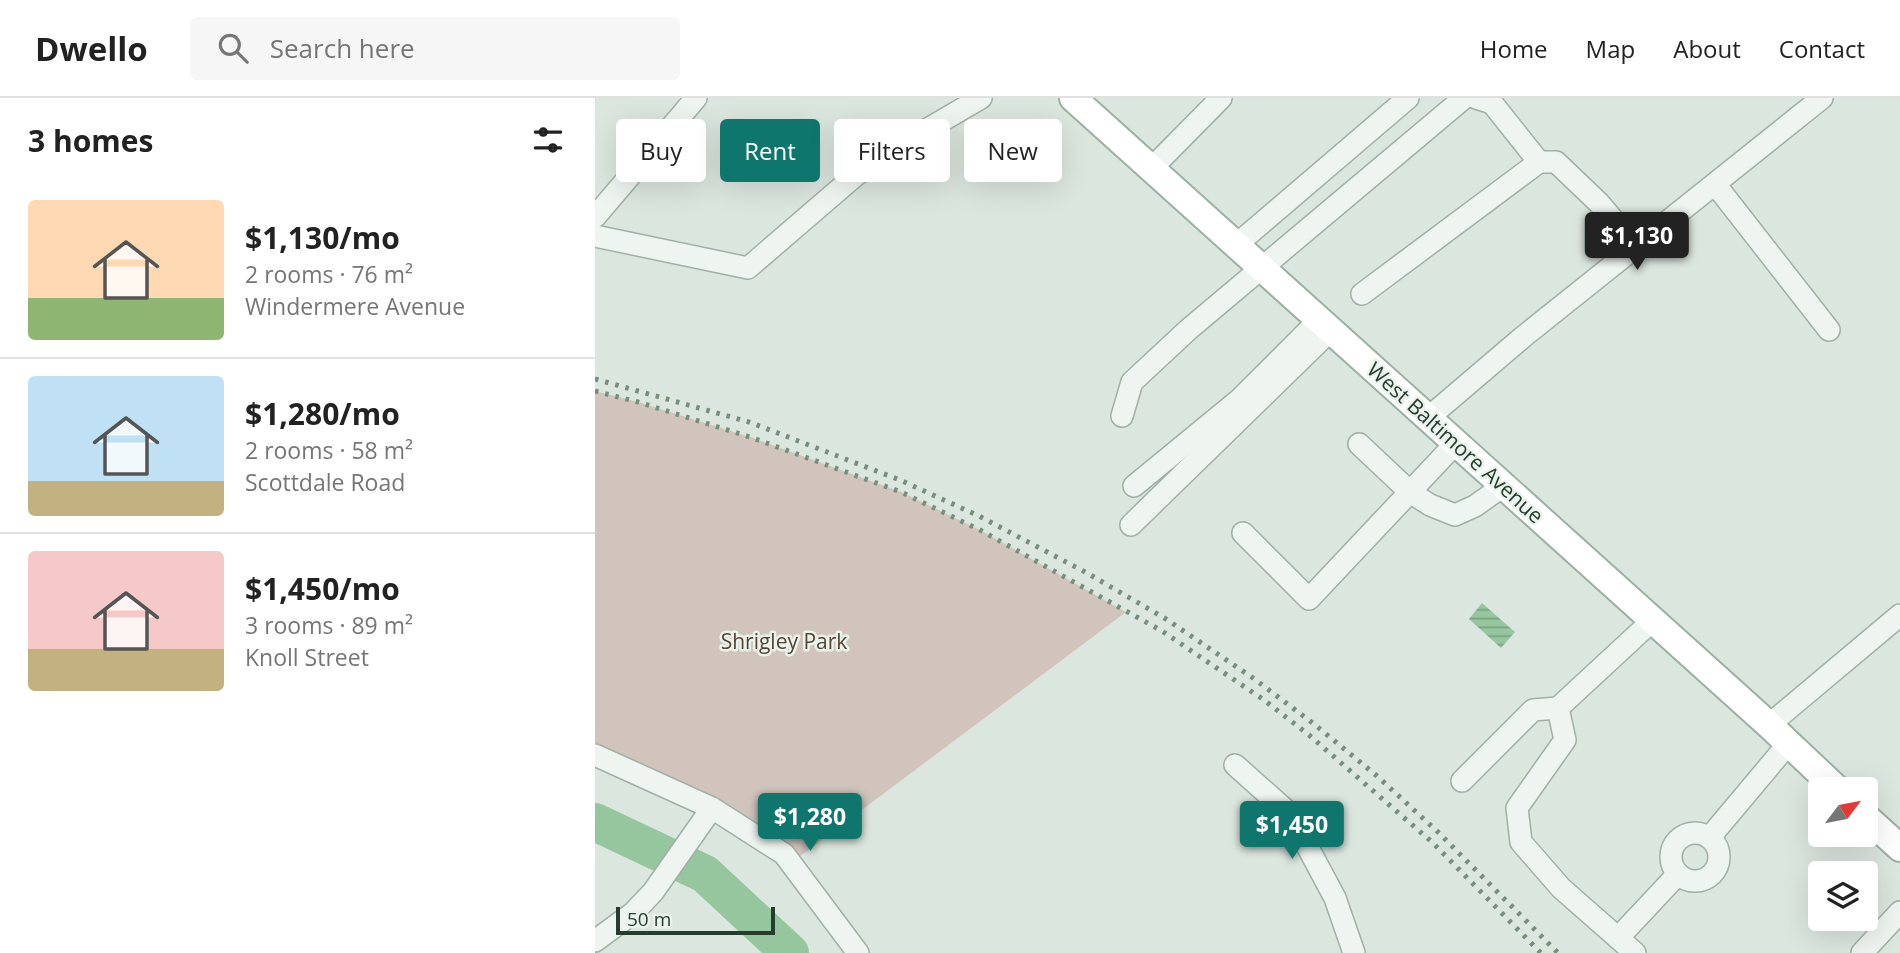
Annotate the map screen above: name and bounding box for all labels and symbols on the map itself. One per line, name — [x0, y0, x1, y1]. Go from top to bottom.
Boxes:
pin: $1,130 — [1580, 212, 1694, 272]
street label: West Baltimore Avenue — [1361, 355, 1550, 529]
park label: Shrigley Park — [721, 627, 847, 655]
north arrow — [1808, 777, 1878, 847]
pin: $1,280 — [753, 794, 867, 853]
pin: $1,450 — [1235, 802, 1349, 861]
scale bar — [616, 904, 775, 936]

